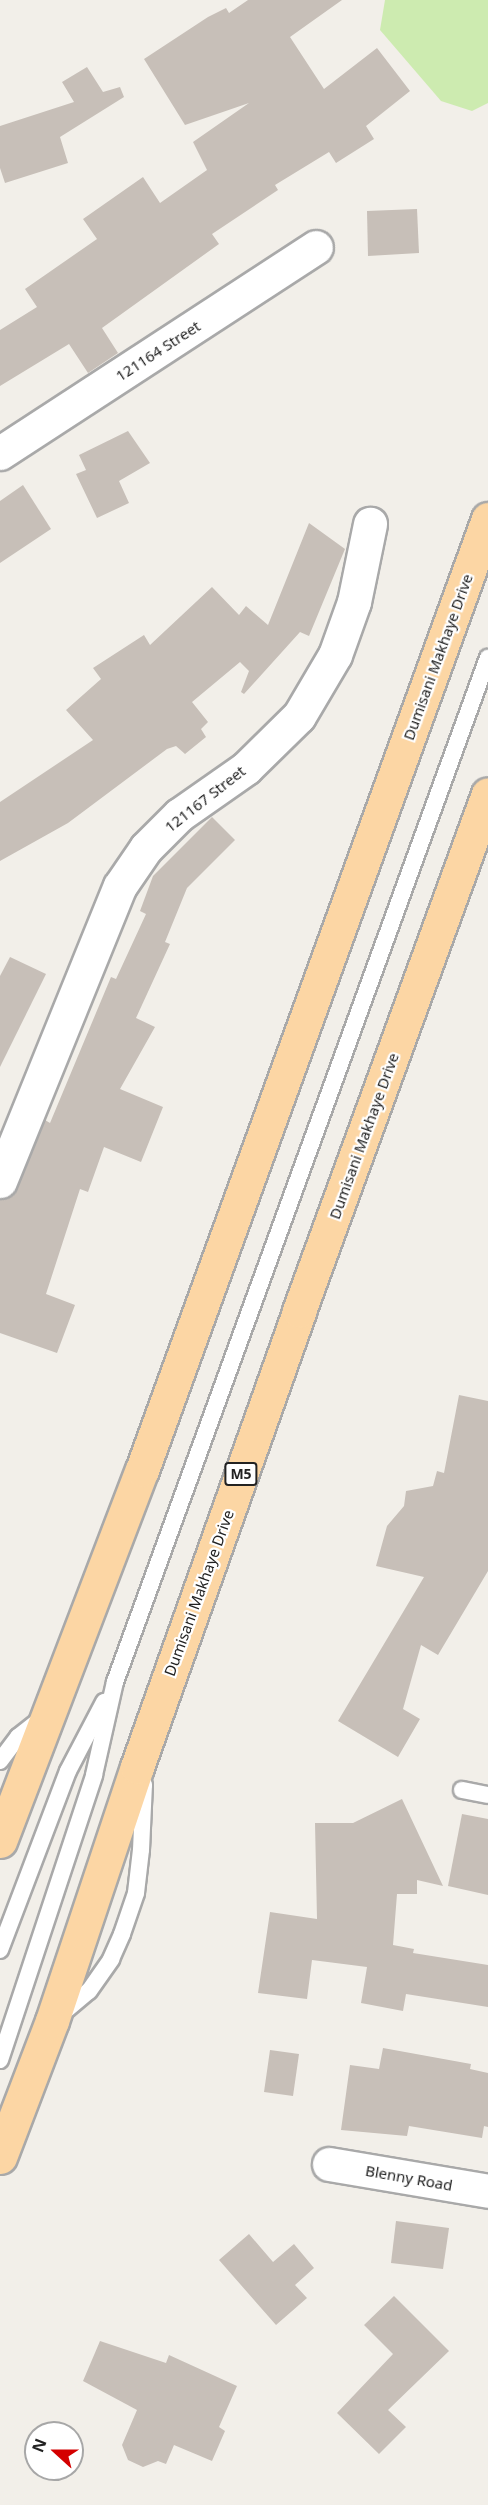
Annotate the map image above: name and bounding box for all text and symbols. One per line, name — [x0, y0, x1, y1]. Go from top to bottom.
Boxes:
street label: 121164 Street — [112, 317, 204, 385]
street label: Dumisani Makhaye Drive — [400, 571, 476, 743]
street label: 121167 Street — [161, 762, 249, 836]
street label: Dumisani Makhaye Drive — [326, 1050, 402, 1222]
road number: M5 — [223, 1463, 259, 1485]
street label: Dumisani Makhaye Drive — [161, 1507, 237, 1679]
street label: Blenny Road — [364, 2161, 454, 2195]
north arrow — [24, 2421, 84, 2481]
text: N — [26, 2435, 52, 2455]

